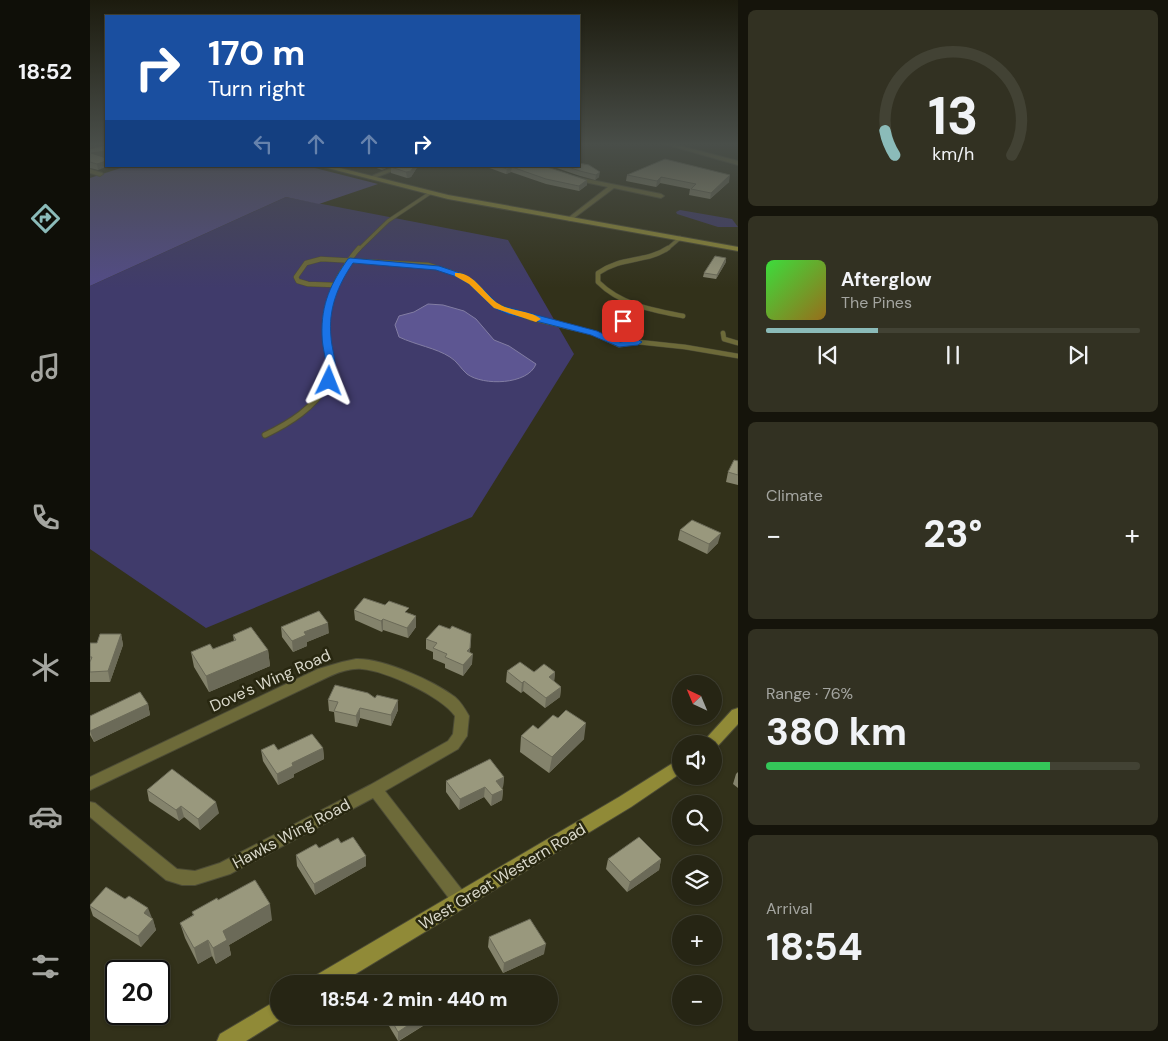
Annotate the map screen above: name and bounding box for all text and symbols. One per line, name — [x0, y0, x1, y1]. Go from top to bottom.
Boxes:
text: 170 m — [208, 30, 305, 76]
icon: right — [125, 35, 190, 100]
text: 18:52 — [18, 57, 72, 86]
text: Turn right — [208, 74, 305, 103]
text: 13 — [928, 82, 978, 150]
icon: left — [249, 130, 277, 158]
icon: ahead — [302, 130, 330, 158]
icon: ahead — [355, 130, 383, 158]
icon: right — [408, 130, 436, 158]
text: km/h — [932, 142, 974, 166]
icon: directions — [28, 201, 63, 236]
text: Afterglow — [841, 267, 932, 292]
text: The Pines — [841, 292, 912, 313]
pin — [602, 300, 644, 342]
icon: arrive — [609, 307, 637, 335]
icon: previous — [814, 341, 842, 369]
icon: pause — [939, 341, 967, 369]
icon: next — [1064, 341, 1092, 369]
icon: music — [28, 350, 63, 385]
position arrow — [302, 354, 354, 406]
text: Climate — [766, 485, 823, 506]
icon: phone — [28, 500, 63, 535]
text: 23° — [924, 509, 982, 559]
text: − — [766, 517, 781, 554]
text: + — [1125, 517, 1140, 554]
street label: Dove's Wing Road — [206, 644, 334, 717]
icon: climate — [28, 650, 63, 685]
north arrow — [672, 675, 722, 725]
map controls — [672, 675, 722, 1025]
text: Range · 76% — [766, 683, 853, 704]
text: 380 km — [766, 707, 907, 757]
button: sound — [672, 735, 722, 785]
street label: Hawks Wing Road — [229, 794, 354, 873]
button: search — [672, 795, 722, 845]
icon: car — [28, 799, 63, 834]
street label: West Great Western Road — [415, 818, 590, 935]
button: layers — [672, 855, 722, 905]
text: Arrival — [766, 898, 813, 919]
button: + — [672, 915, 722, 965]
text: 18:54 — [766, 922, 863, 972]
icon: filters — [28, 949, 63, 984]
speed limit sign: 20 — [105, 960, 170, 1025]
button: − — [672, 975, 722, 1025]
text: 18:54 · 2 min · 440 m — [321, 987, 507, 1012]

